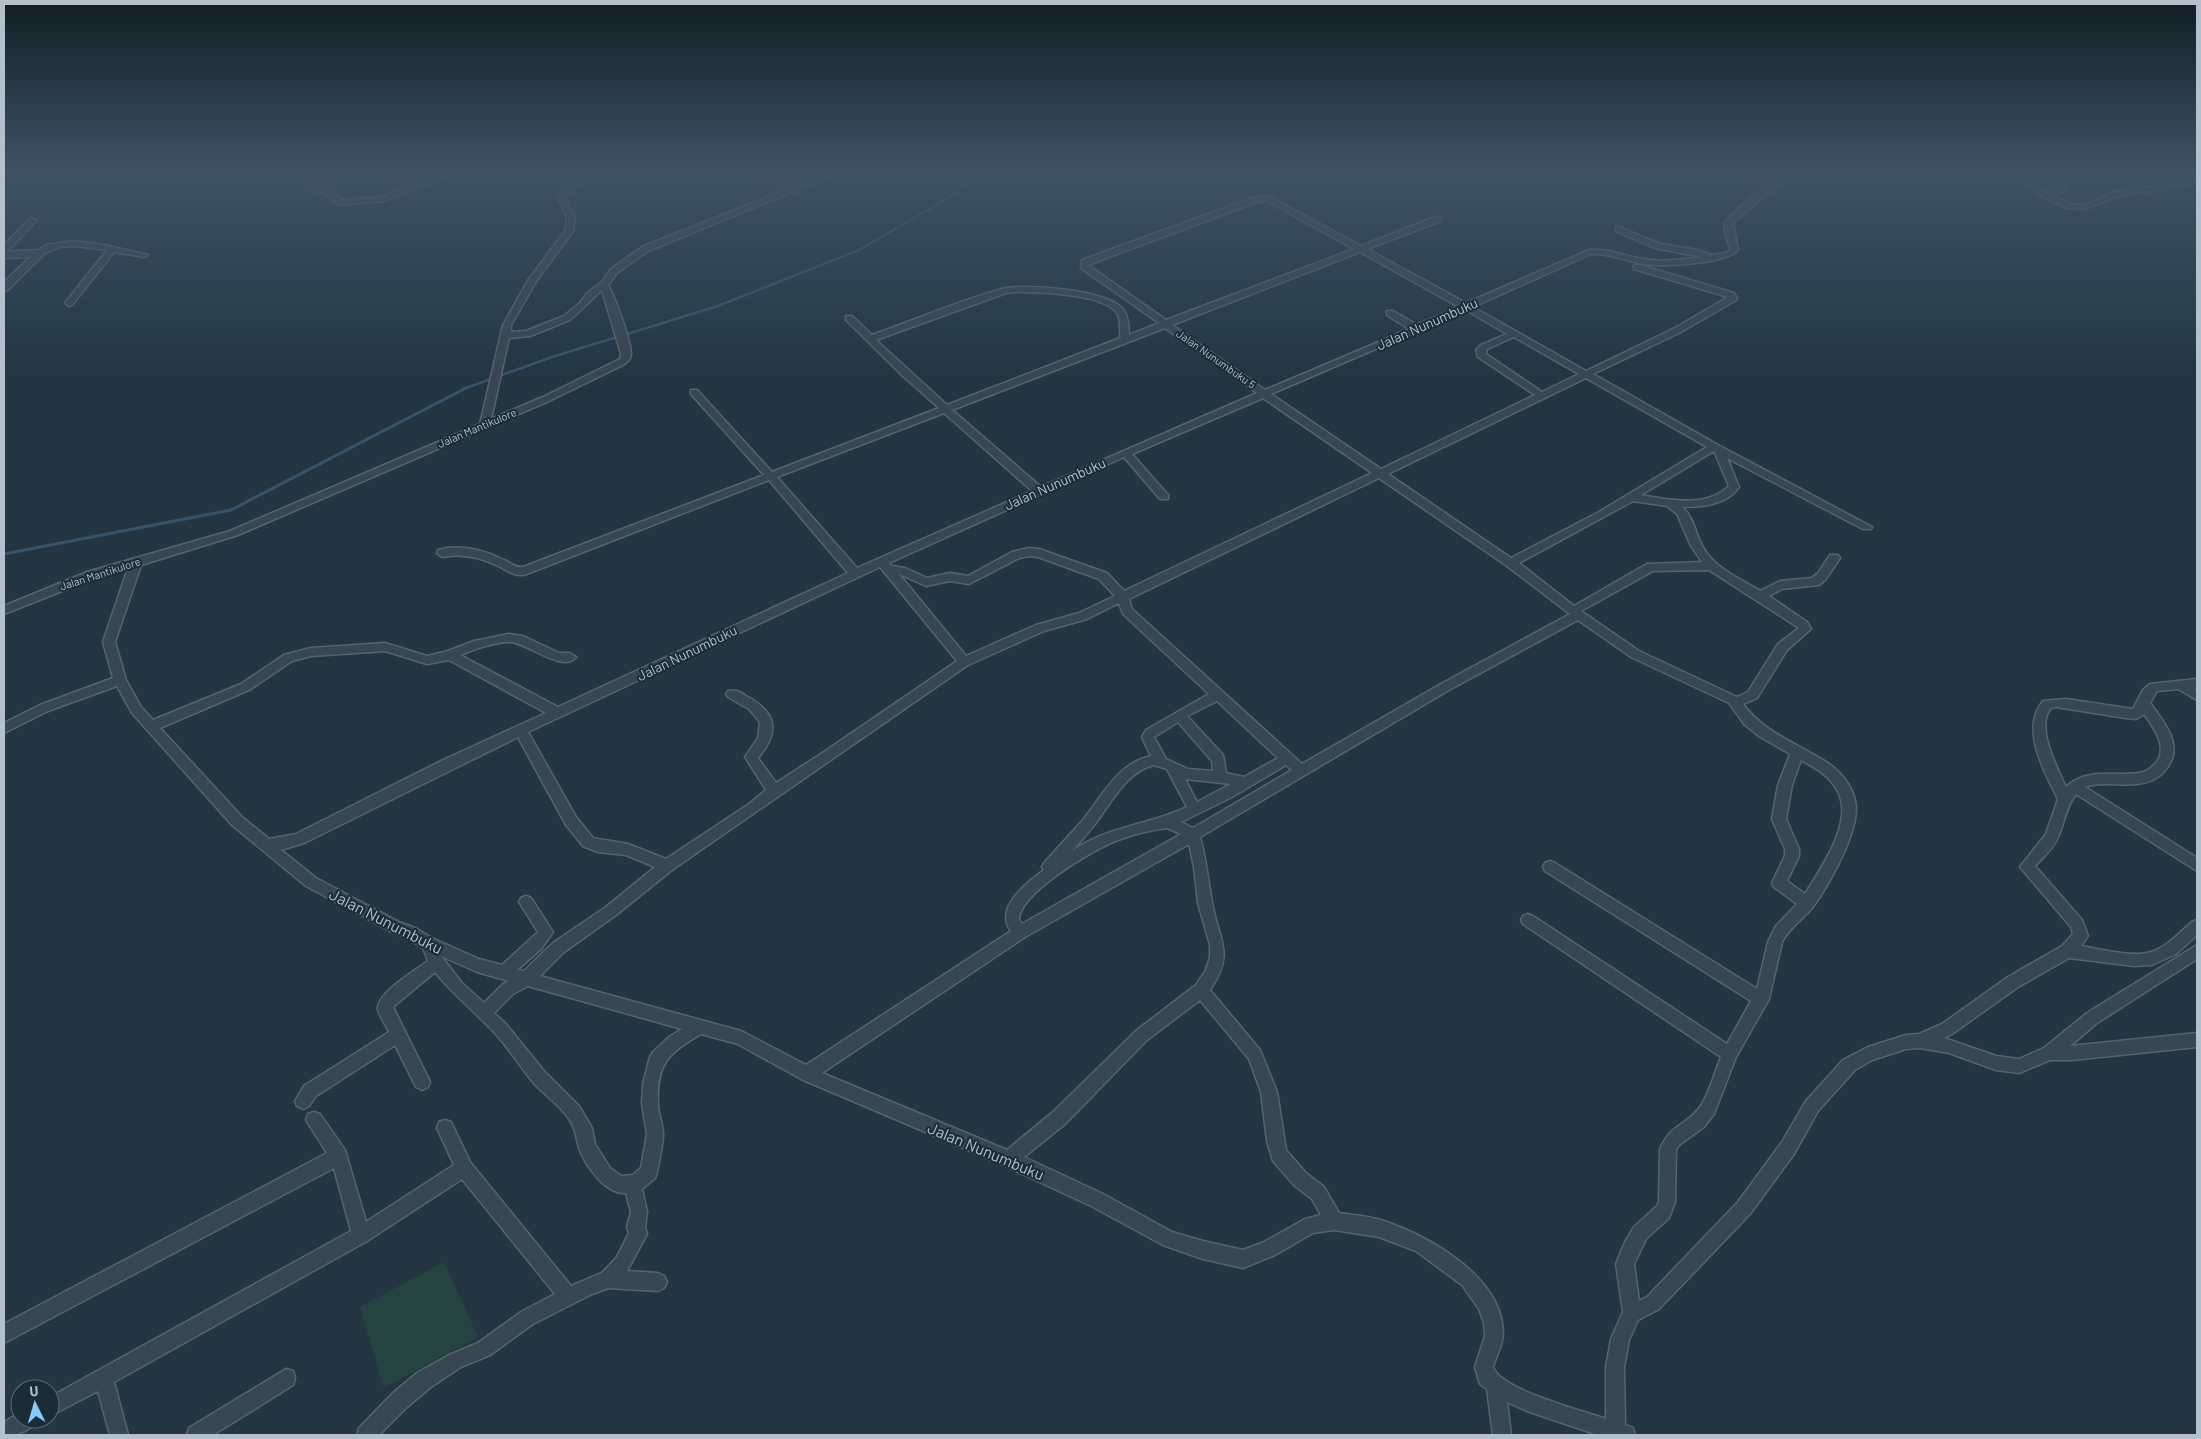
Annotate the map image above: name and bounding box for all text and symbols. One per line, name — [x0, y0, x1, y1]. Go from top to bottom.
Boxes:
street label: Jalan Nunumbuku — [1373, 294, 1480, 354]
street label: Jalan Nunumbuku 5 — [1174, 326, 1259, 391]
street label: Jalan Mantikulore — [436, 405, 518, 450]
street label: Jalan Nunumbuku — [1001, 454, 1108, 514]
street label: Jalan Mantikulore — [58, 554, 142, 593]
street label: Jalan Nunumbuku — [634, 621, 740, 684]
street label: Jalan Nunumbuku — [326, 884, 446, 957]
street label: Jalan Nunumbuku — [925, 1117, 1047, 1184]
north arrow — [10, 1379, 60, 1429]
text: U — [29, 1382, 39, 1399]

